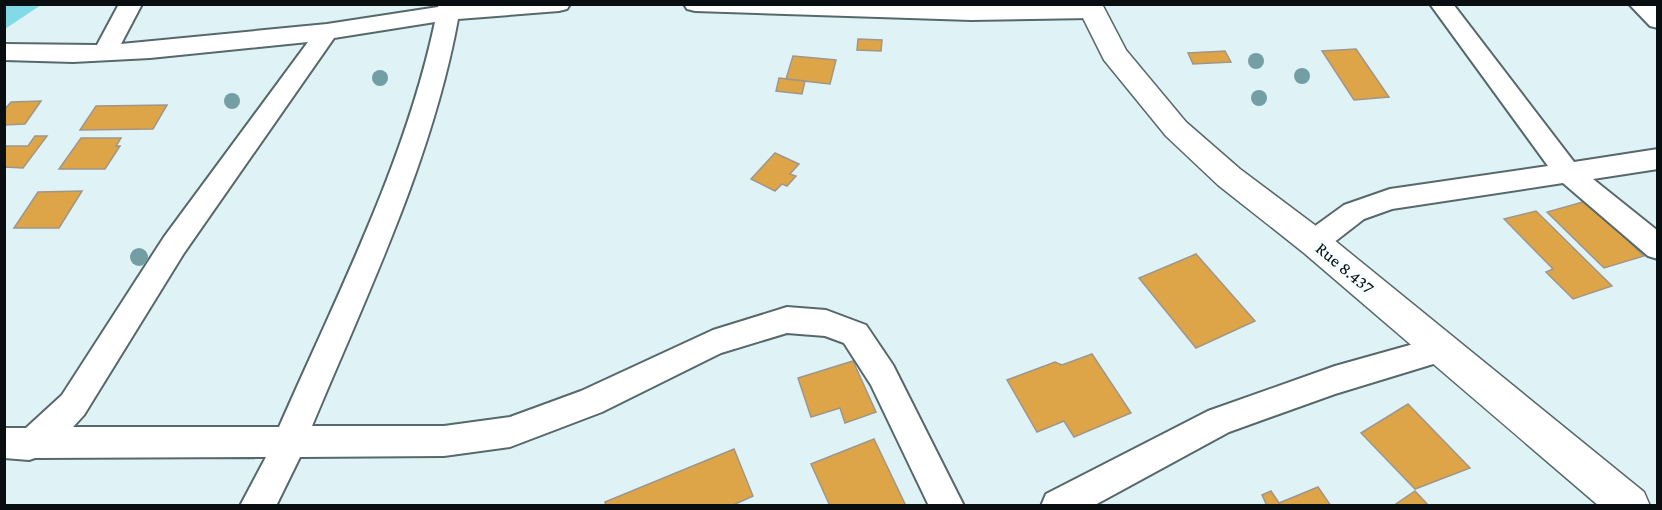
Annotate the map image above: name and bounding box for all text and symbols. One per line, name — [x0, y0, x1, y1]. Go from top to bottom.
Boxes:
street label: Rue 8.437 — [1312, 238, 1378, 298]

